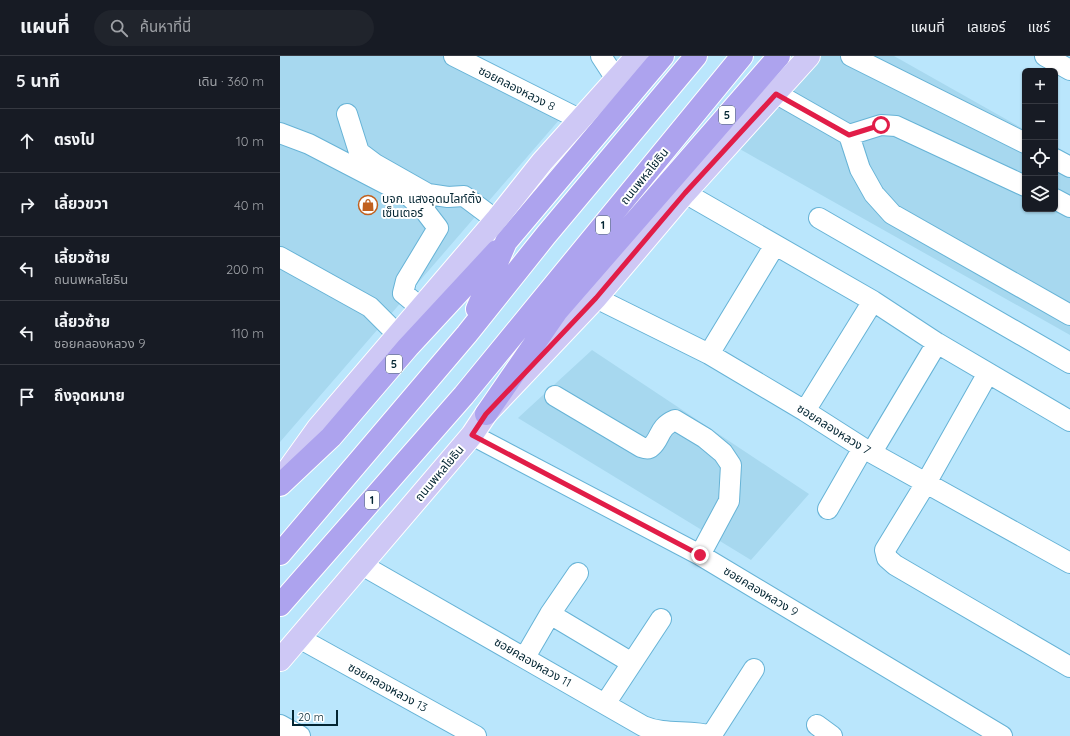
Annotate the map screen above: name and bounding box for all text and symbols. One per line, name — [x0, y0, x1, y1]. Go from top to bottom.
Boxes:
search box — [94, 10, 374, 46]
text: แผนที่ — [20, 14, 70, 38]
icon: search — [108, 17, 130, 39]
text: ค้นหาที่นี่ — [140, 17, 191, 36]
text: แผนที่ — [911, 18, 945, 36]
text: เลเยอร์ — [967, 18, 1006, 36]
text: แชร์ — [1028, 18, 1050, 36]
street label: ซอยคลองหลวง 8 — [476, 62, 558, 114]
map controls — [1022, 68, 1058, 212]
button: + — [1022, 68, 1058, 104]
text: 5 นาที — [16, 70, 60, 91]
text: เดิน · 360 m — [198, 73, 264, 89]
button: − — [1022, 104, 1058, 140]
road number: 5 — [719, 106, 735, 124]
route start — [872, 116, 890, 134]
icon: ahead — [16, 130, 38, 152]
text: ตรงไป — [54, 130, 95, 149]
text: 10 m — [236, 133, 264, 149]
button: locate — [1022, 140, 1058, 176]
street label: ถนนพหลโยธิน — [617, 145, 671, 207]
button: layers — [1022, 176, 1058, 212]
place label: บจก. แสงอุดมไลท์ติ้ง เซ็นเตอร์ — [382, 190, 482, 220]
icon: right — [16, 194, 38, 216]
text: เลี้ยวขวา — [54, 194, 108, 213]
shop icon: บจก. แสงอุดมไลท์ติ้ง เซ็นเตอร์ — [357, 194, 379, 216]
text: 40 m — [234, 197, 264, 213]
road number: 1 — [596, 216, 610, 234]
text: เลี้ยวซ้าย — [54, 248, 110, 267]
icon: left — [16, 258, 38, 280]
text: 200 m — [226, 261, 264, 277]
text: ถนนพหลโยธิน — [54, 271, 128, 287]
text: เลี้ยวซ้าย — [54, 312, 110, 331]
icon: left — [16, 322, 38, 344]
text: 110 m — [231, 325, 264, 341]
text: ซอยคลองหลวง 9 — [54, 335, 146, 351]
road number: 5 — [386, 355, 402, 373]
icon: arrive — [16, 386, 38, 408]
text: ถึงจุดหมาย — [54, 386, 125, 405]
street label: ซอยคลองหลวง 7 — [794, 400, 874, 458]
street label: ถนนพหลโยธิน — [411, 442, 467, 504]
road number: 1 — [365, 491, 379, 509]
route end — [691, 546, 709, 564]
street label: ซอยคลองหลวง 9 — [721, 563, 801, 619]
street label: ซอยคลองหลวง 11 — [492, 634, 574, 690]
street label: ซอยคลองหลวง 13 — [346, 659, 430, 715]
scale bar — [292, 708, 338, 727]
text: 20 m — [298, 710, 324, 724]

